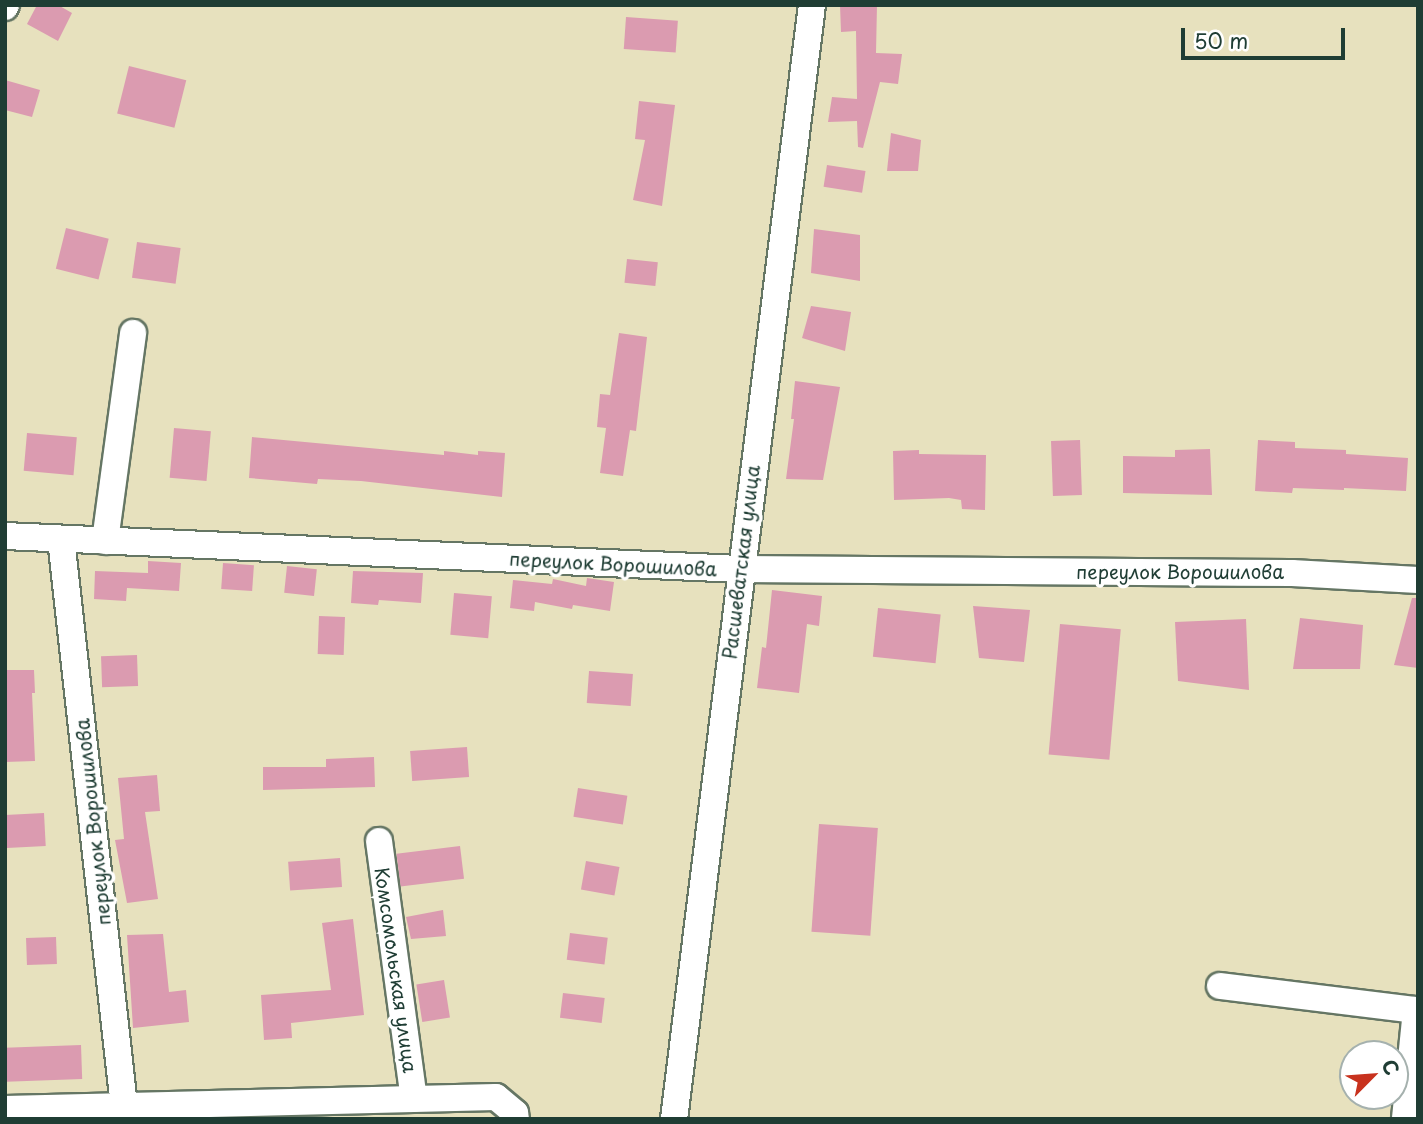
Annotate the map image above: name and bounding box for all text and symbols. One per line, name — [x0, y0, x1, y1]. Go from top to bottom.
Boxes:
scale bar — [1185, 14, 1350, 58]
text: 50 m — [1194, 24, 1248, 56]
street label: Расшеватская улица — [718, 463, 764, 661]
street label: переулок Ворошилова — [508, 547, 718, 581]
street label: переулок Ворошилова — [1076, 561, 1284, 583]
street label: переулок Ворошилова — [71, 717, 115, 927]
street label: Комсомольская улица — [370, 865, 422, 1075]
north arrow — [1339, 1040, 1409, 1110]
text: С — [1376, 1055, 1407, 1079]

